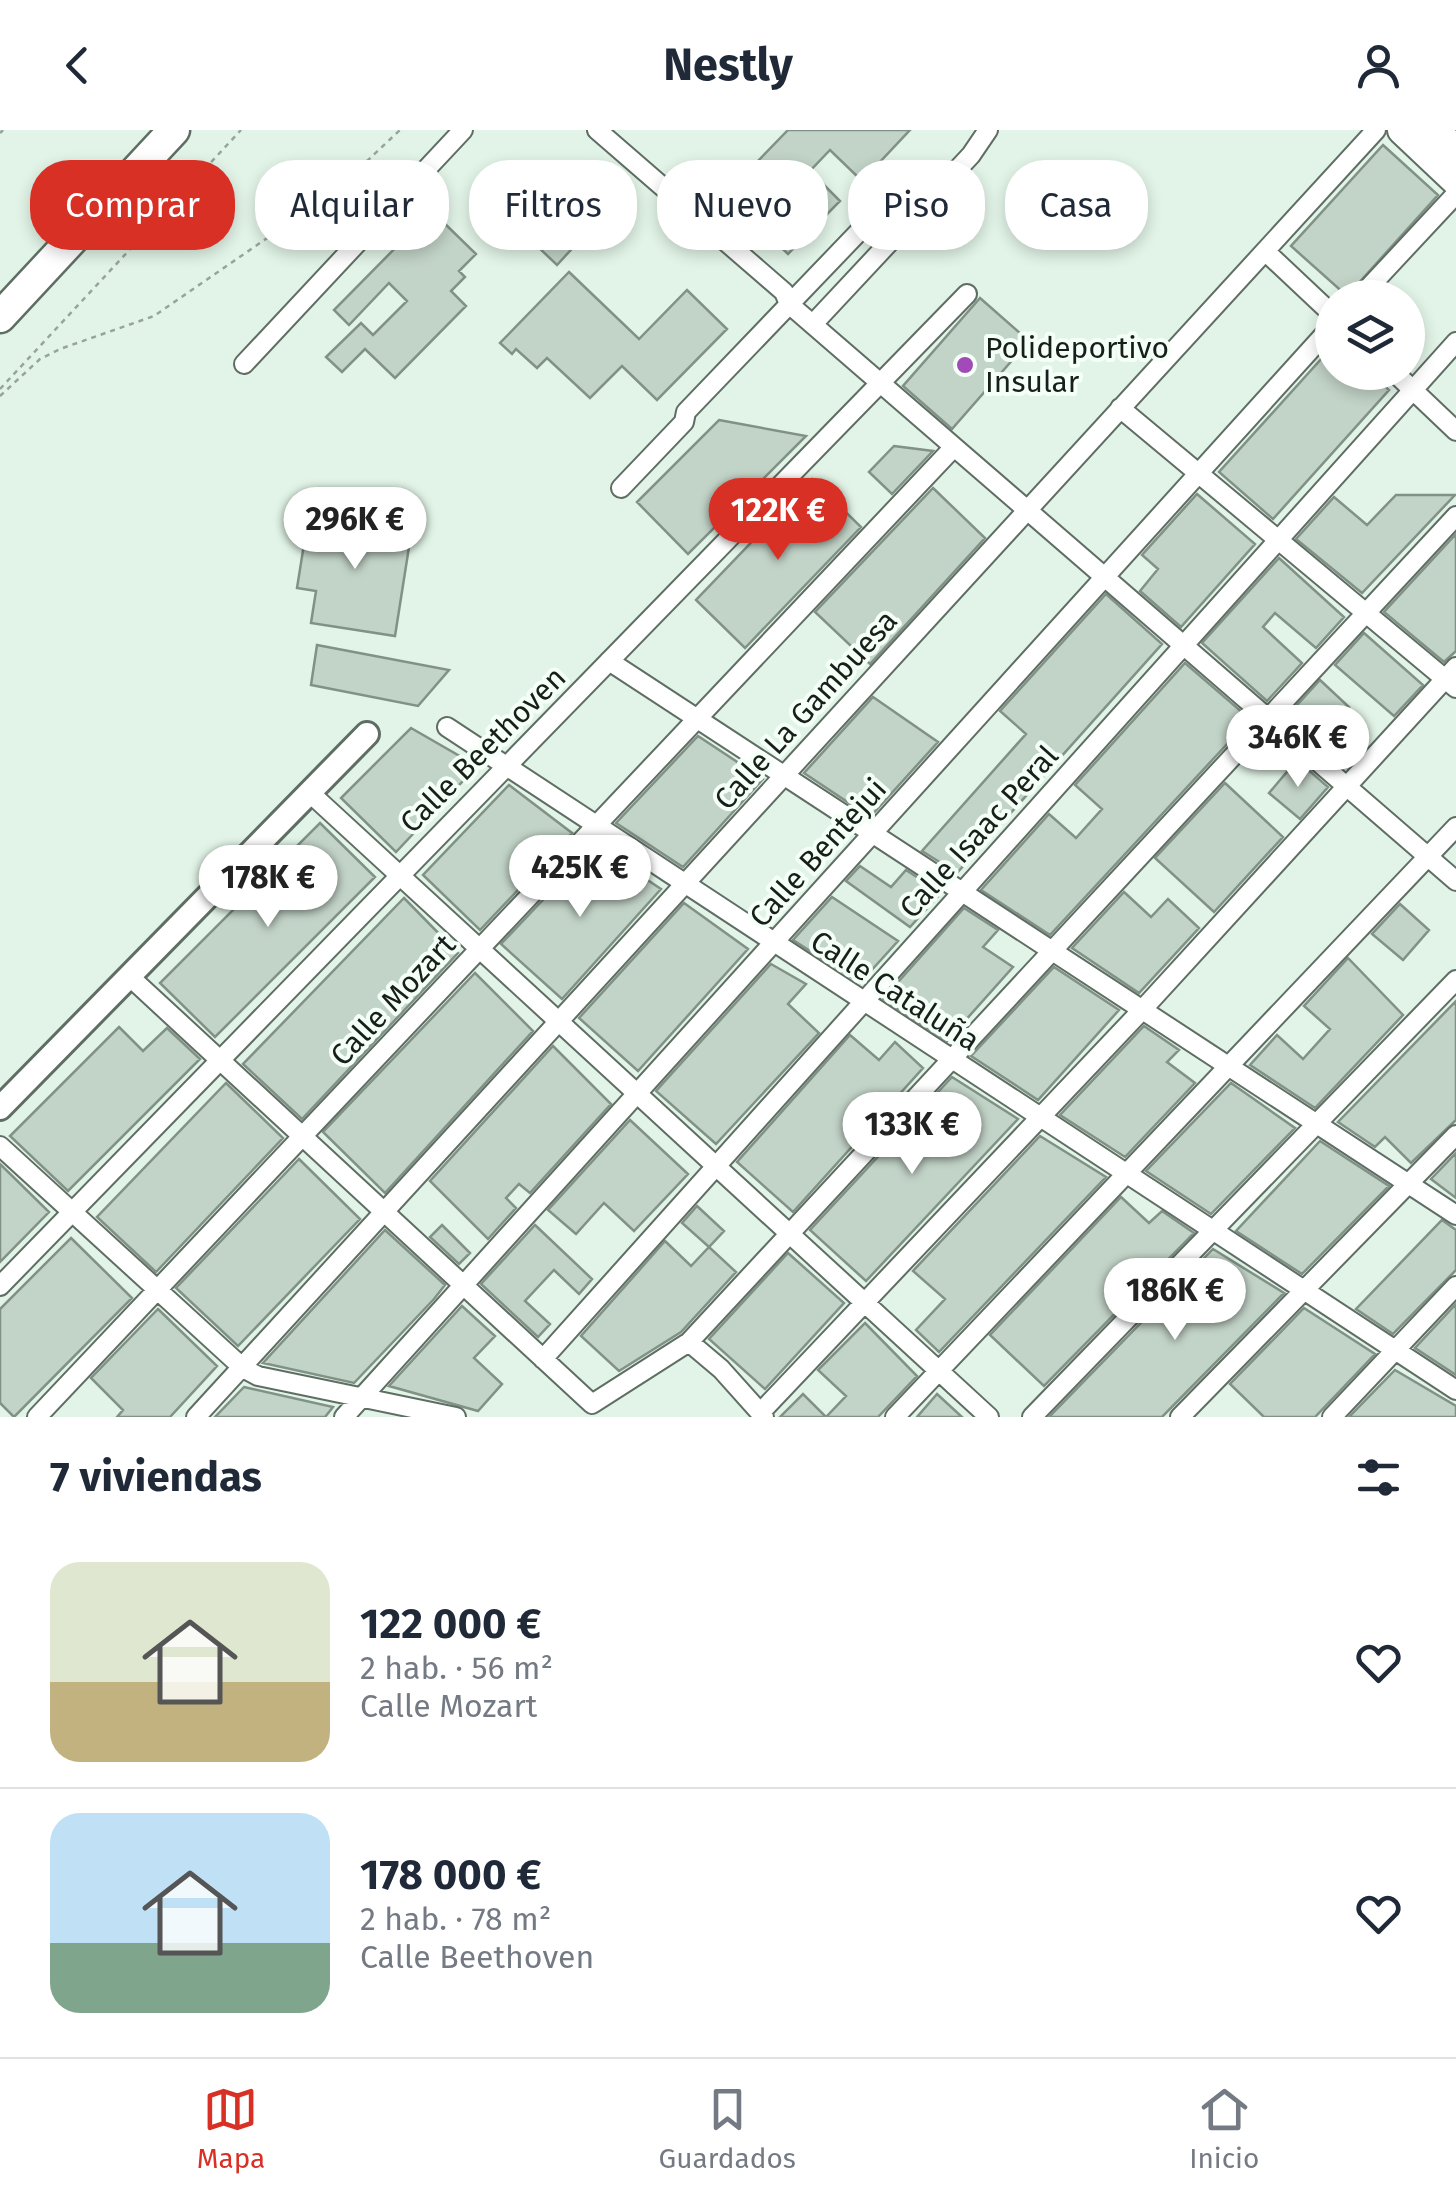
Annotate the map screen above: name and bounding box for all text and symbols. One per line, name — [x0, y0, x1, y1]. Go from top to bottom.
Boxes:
icon: back — [50, 38, 105, 93]
text: Nestly — [663, 38, 793, 92]
icon: person — [1351, 38, 1406, 93]
chip: Comprar — [30, 160, 235, 250]
chip: Alquilar — [255, 160, 449, 250]
chip: Filtros — [469, 160, 637, 250]
chip: Nuevo — [657, 160, 828, 250]
chip: Piso — [848, 160, 985, 250]
chip: Casa — [1005, 160, 1148, 250]
map controls — [1315, 280, 1425, 390]
button: layers — [1315, 280, 1425, 390]
place label: Polideportivo Insular — [985, 330, 1169, 400]
marker: Polideportivo Insular — [954, 354, 976, 376]
pin: 122K € — [697, 478, 859, 563]
pin: 296K € — [274, 487, 436, 572]
text: 122K € — [731, 491, 825, 529]
text: 296K € — [306, 500, 404, 538]
street label: Calle La Gambuesa — [707, 603, 905, 817]
street label: Calle Beethoven — [393, 660, 573, 840]
pin: 346K € — [1217, 705, 1379, 790]
text: 346K € — [1248, 718, 1348, 756]
street label: Calle Isaac Peral — [892, 738, 1066, 926]
street label: Calle Bentejui — [742, 771, 894, 935]
pin: 425K € — [499, 835, 661, 920]
pin: 178K € — [187, 845, 349, 930]
text: 425K € — [531, 848, 629, 886]
text: 178K € — [221, 858, 315, 896]
street label: Calle Cataluña — [804, 923, 986, 1059]
street label: Calle Mozart — [323, 927, 463, 1073]
pin: 133K € — [831, 1092, 993, 1177]
text: 133K € — [865, 1105, 959, 1143]
pin: 186K € — [1094, 1258, 1256, 1343]
text: 186K € — [1126, 1271, 1224, 1309]
icon: filters — [1351, 1450, 1406, 1505]
text: 7 viviendas — [50, 1452, 262, 1502]
text: 122 000 € — [360, 1599, 541, 1649]
icon: home — [130, 1602, 250, 1722]
icon: heart — [1351, 1635, 1406, 1690]
text: 2 hab. · 56 m² — [360, 1649, 553, 1687]
text: Calle Mozart — [360, 1687, 537, 1725]
text: 178 000 € — [360, 1850, 541, 1900]
icon: home — [130, 1853, 250, 1973]
icon: heart — [1351, 1886, 1406, 1941]
text: 2 hab. · 78 m² — [360, 1900, 551, 1938]
text: Calle Beethoven — [360, 1938, 594, 1976]
tab: Mapa — [197, 2082, 265, 2175]
tab: Guardados — [659, 2082, 796, 2175]
tab: Inicio — [1189, 2082, 1259, 2175]

